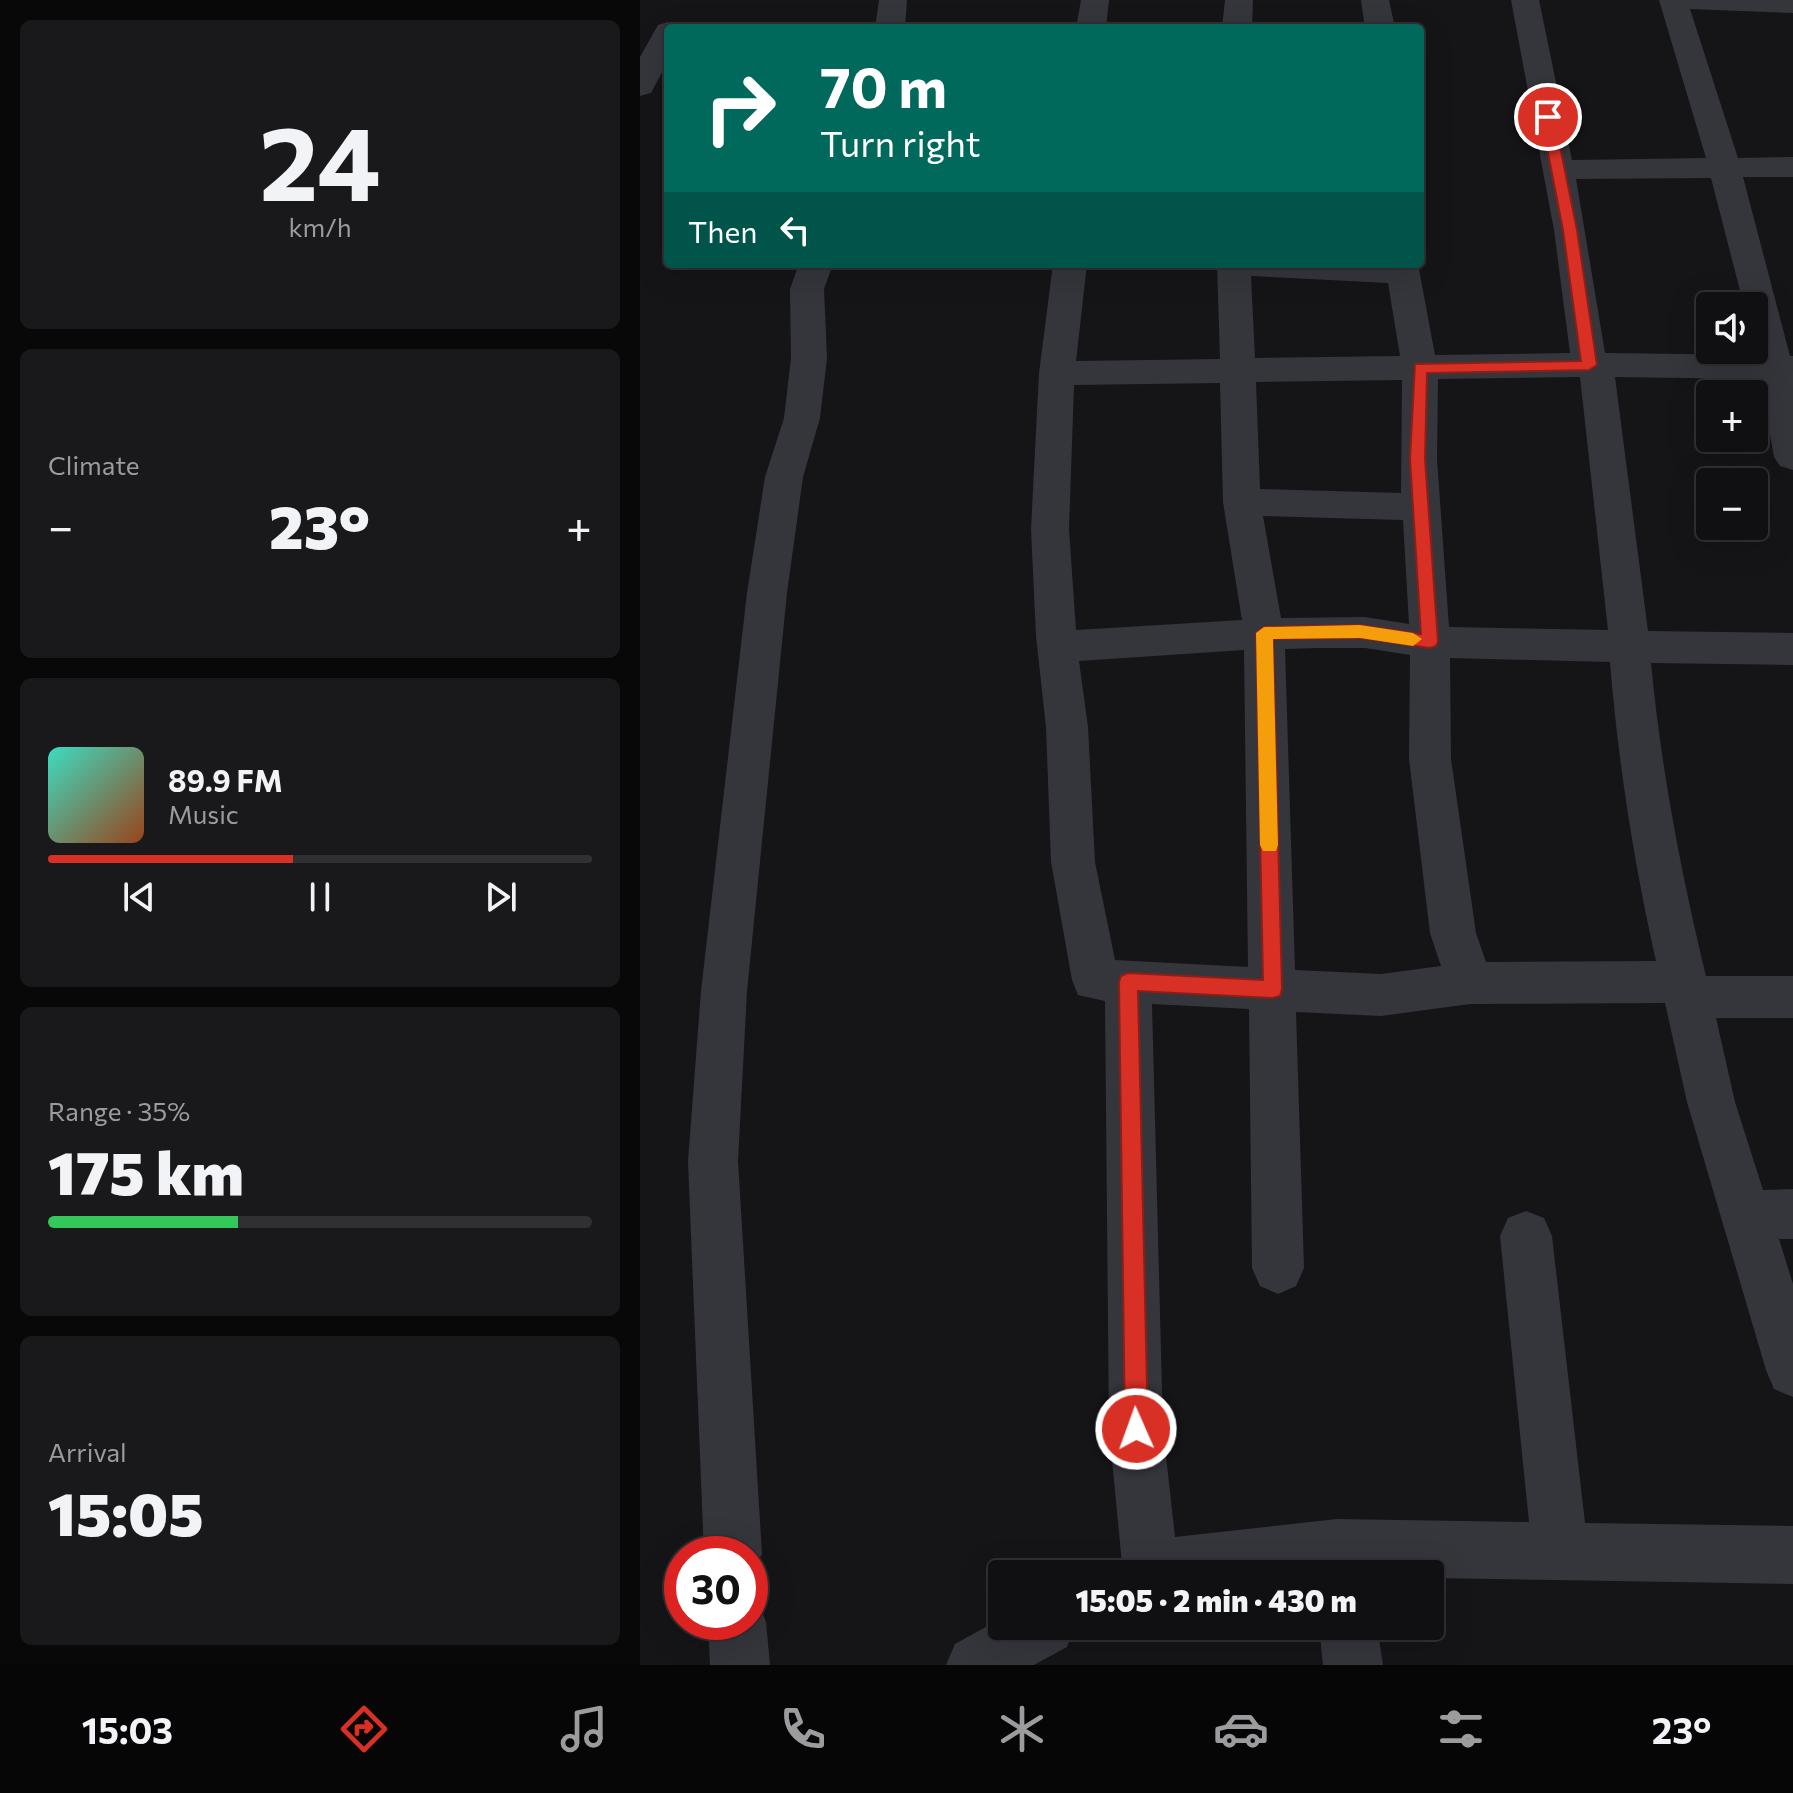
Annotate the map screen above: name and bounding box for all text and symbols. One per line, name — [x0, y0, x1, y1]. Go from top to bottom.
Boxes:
text: 70 m — [820, 51, 947, 120]
icon: right — [688, 56, 792, 160]
pin — [1514, 83, 1582, 151]
text: 24 — [259, 95, 381, 222]
icon: arrive — [1526, 95, 1570, 139]
text: Turn right — [820, 120, 981, 164]
icon: left — [773, 208, 817, 252]
text: km/h — [288, 211, 352, 242]
text: Then — [688, 212, 757, 249]
map controls — [1696, 292, 1768, 540]
button: sound — [1696, 292, 1768, 364]
button: + — [1696, 380, 1768, 452]
text: Climate — [48, 449, 140, 480]
button: − — [1696, 468, 1768, 540]
text: 23° — [269, 488, 370, 561]
text: − — [48, 498, 73, 552]
text: + — [566, 498, 592, 552]
text: 89.9 FM — [168, 761, 283, 798]
text: Music — [168, 798, 239, 829]
icon: previous — [117, 875, 161, 919]
icon: pause — [298, 875, 342, 919]
icon: next — [479, 875, 523, 919]
text: Range · 35% — [48, 1095, 190, 1126]
text: 175 km — [48, 1134, 244, 1207]
position arrow — [1094, 1387, 1178, 1471]
text: Arrival — [48, 1436, 127, 1467]
text: 15:05 — [48, 1475, 204, 1548]
speed limit sign: 30 — [664, 1536, 768, 1640]
text: 15:05 · 2 min · 430 m — [1075, 1581, 1357, 1618]
icon: directions — [336, 1701, 392, 1757]
icon: music — [556, 1701, 612, 1757]
icon: phone — [775, 1701, 831, 1757]
icon: climate — [994, 1701, 1050, 1757]
icon: car — [1213, 1701, 1269, 1757]
icon: filters — [1433, 1701, 1489, 1757]
text: 15:03 — [82, 1707, 173, 1751]
text: 23° — [1652, 1707, 1711, 1751]

